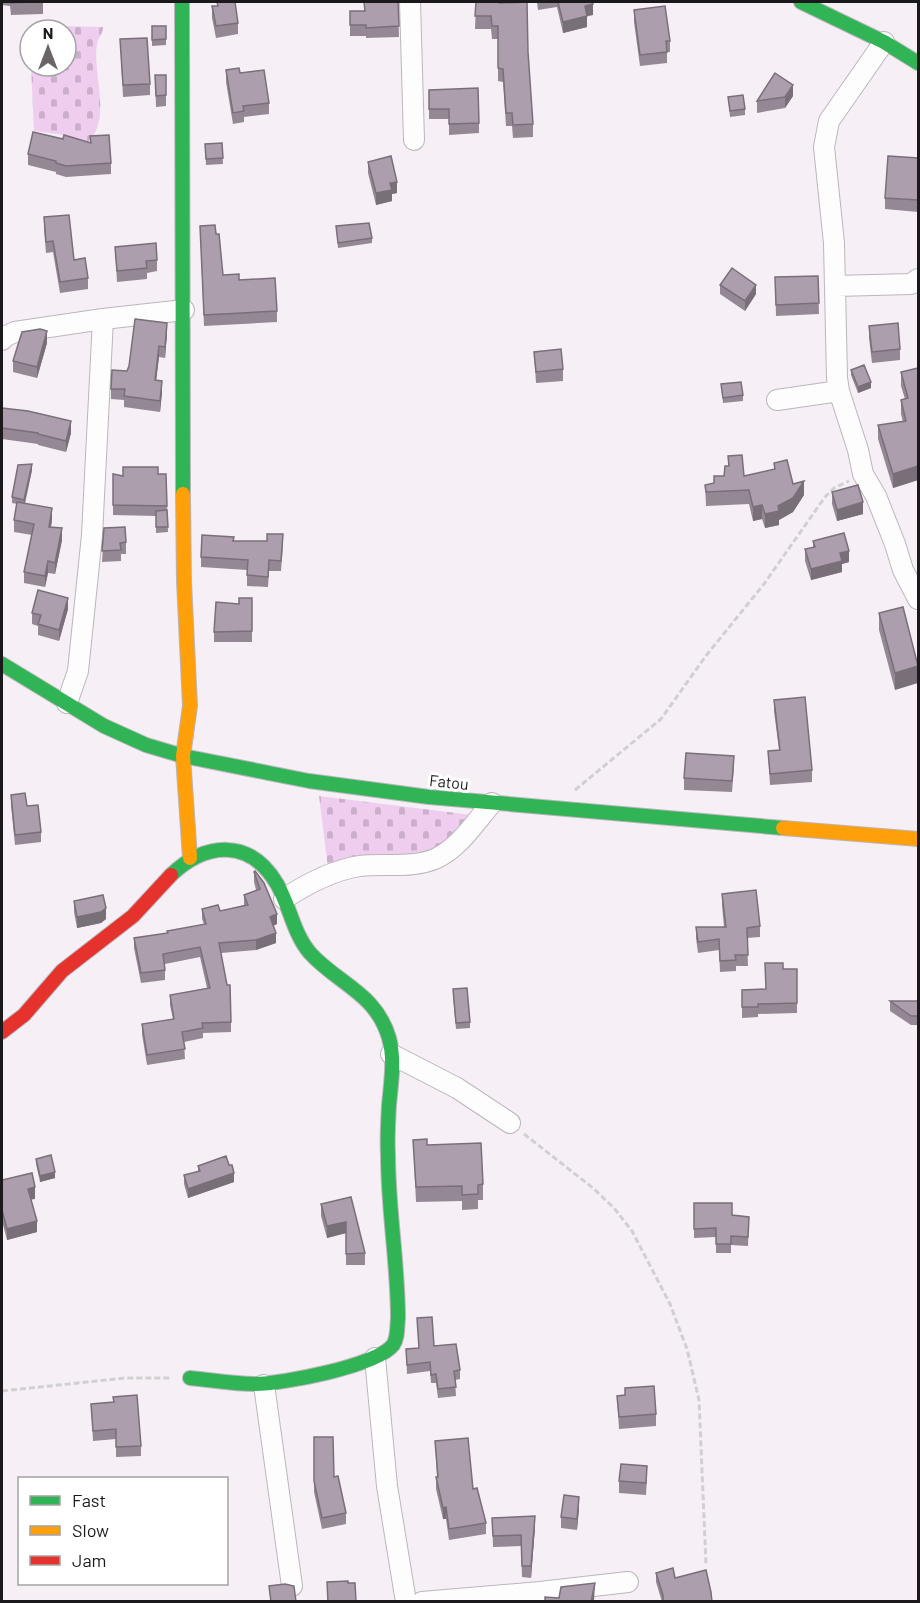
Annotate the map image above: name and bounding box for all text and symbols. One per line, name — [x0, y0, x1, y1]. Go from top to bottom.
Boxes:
north arrow — [18, 18, 78, 78]
text: N — [43, 23, 53, 42]
street label: Fatou — [428, 770, 470, 793]
legend — [18, 1477, 228, 1585]
text: Fast — [72, 1489, 106, 1511]
text: Slow — [72, 1519, 109, 1541]
text: Jam — [72, 1549, 106, 1571]

